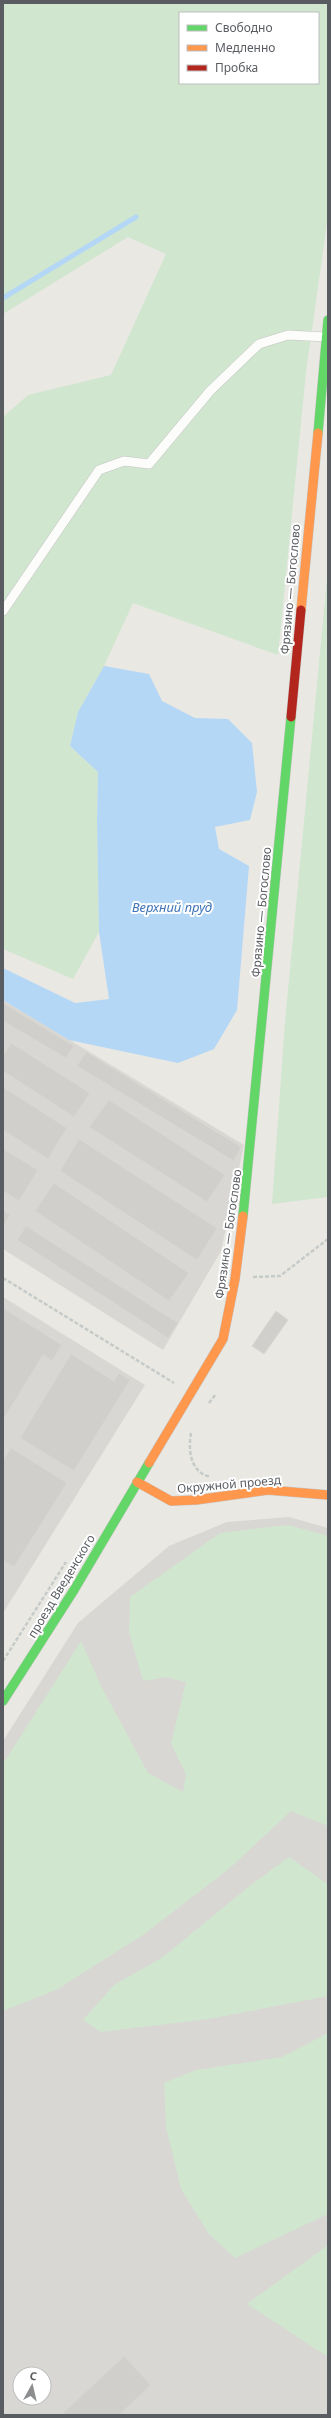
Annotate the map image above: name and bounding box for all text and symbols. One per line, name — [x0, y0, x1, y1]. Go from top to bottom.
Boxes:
legend — [179, 12, 319, 84]
text: Свободно — [215, 19, 273, 36]
text: Медленно — [215, 39, 275, 56]
text: Пробка — [215, 59, 258, 76]
street label: Фрязино — Богослово — [276, 523, 304, 655]
street label: Фрязино — Богослово — [247, 846, 275, 978]
water label: Верхний пруд — [132, 898, 212, 916]
street label: Фрязино — Богослово — [210, 1168, 246, 1300]
street label: Окружной проезд — [176, 1471, 282, 1497]
street label: проезд Введенского — [23, 1531, 99, 1641]
north arrow — [12, 2366, 52, 2406]
text: С — [29, 2368, 38, 2384]

